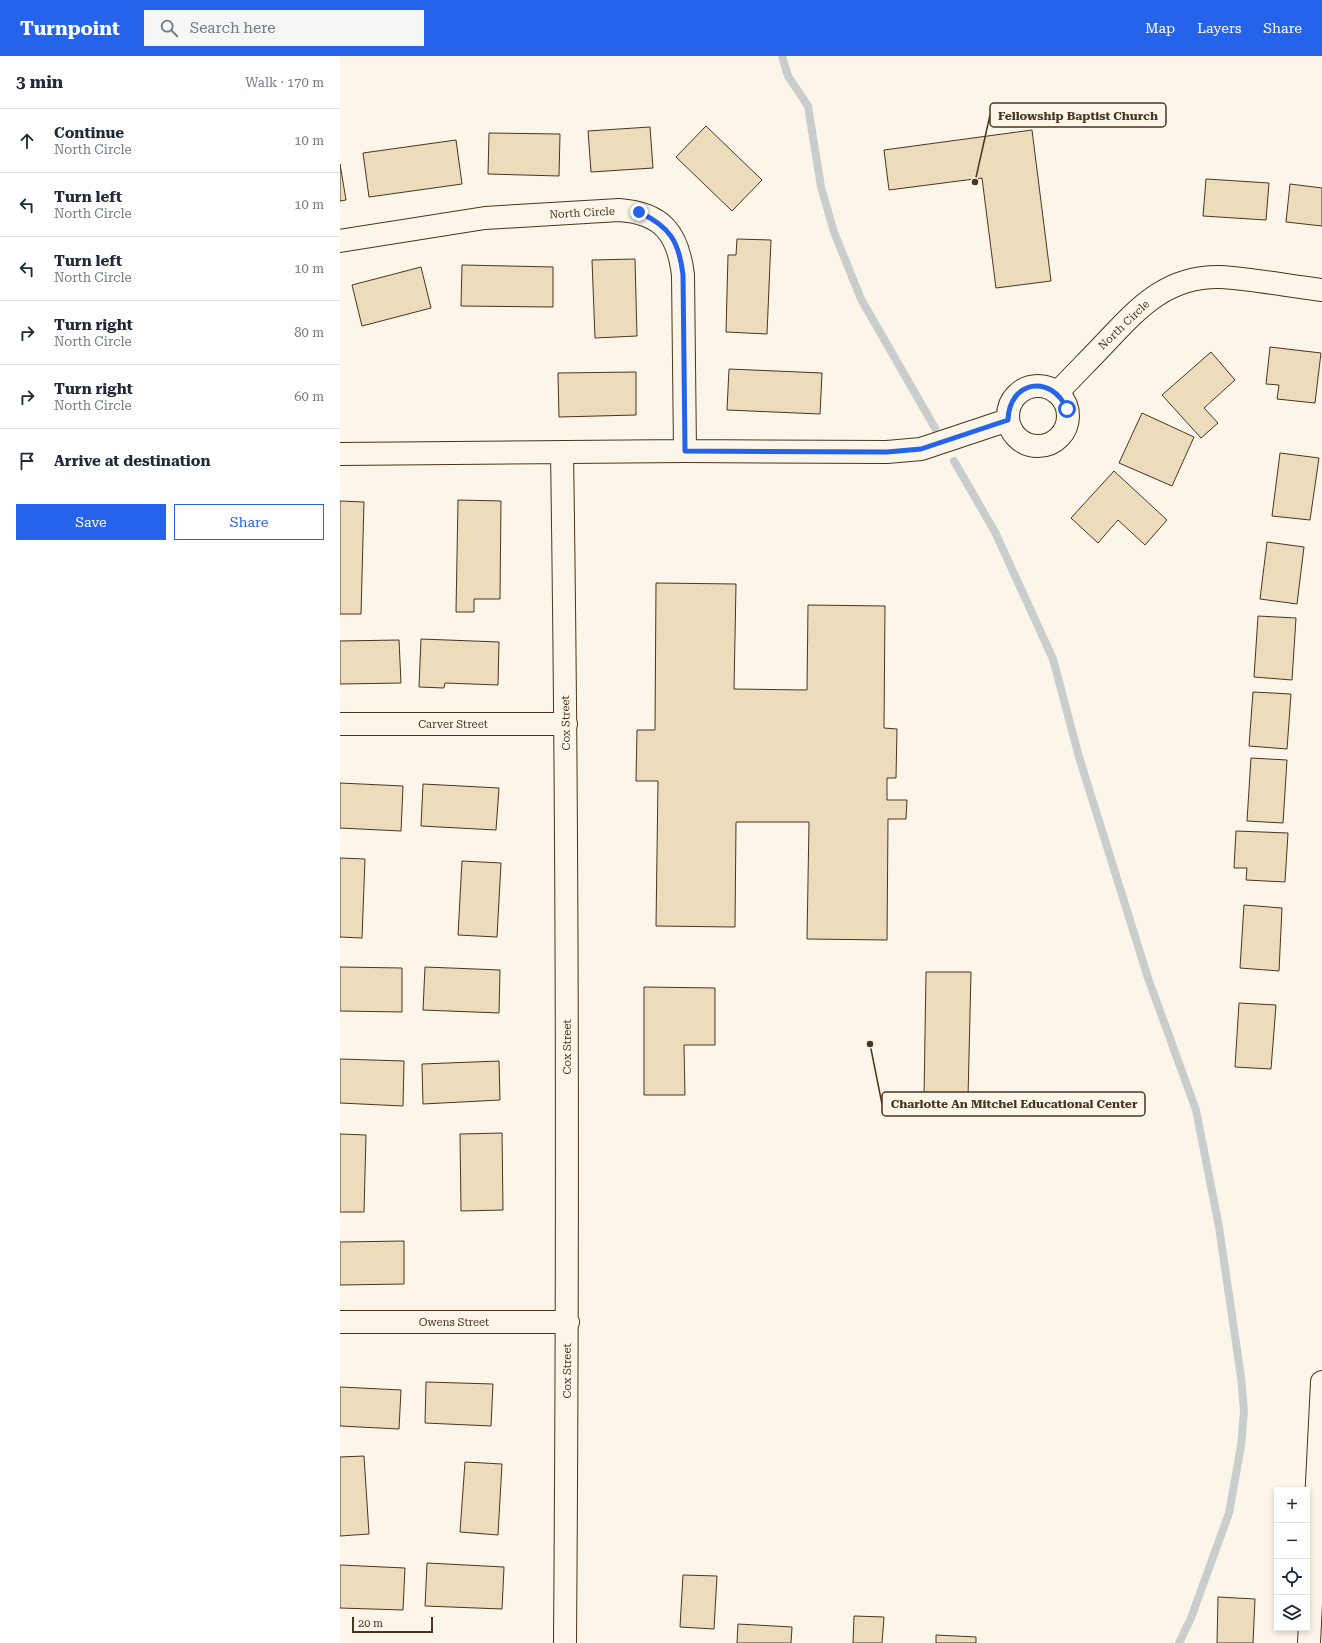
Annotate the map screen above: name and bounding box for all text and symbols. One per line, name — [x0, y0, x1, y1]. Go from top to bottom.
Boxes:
search box — [144, 10, 424, 46]
text: Turnpoint — [20, 17, 120, 40]
icon: search — [158, 17, 180, 39]
text: Search here — [190, 19, 276, 37]
text: Map — [1145, 20, 1175, 36]
text: Layers — [1197, 20, 1241, 36]
text: Share — [1263, 20, 1302, 36]
text: 3 min — [16, 72, 63, 92]
text: Walk · 170 m — [245, 75, 324, 90]
callout: Fellowship Baptist Church — [990, 103, 1166, 127]
text: Fellowship Baptist Church — [998, 109, 1158, 123]
text: Continue — [54, 124, 124, 142]
icon: ahead — [16, 130, 38, 152]
text: 10 m — [294, 133, 324, 148]
text: North Circle — [54, 142, 132, 157]
text: Turn left — [54, 188, 122, 206]
icon: left — [16, 194, 38, 216]
text: 10 m — [294, 197, 324, 212]
route end — [630, 203, 648, 221]
street label: North Circle — [549, 205, 615, 221]
text: North Circle — [54, 206, 132, 221]
text: Turn left — [54, 252, 122, 270]
icon: left — [16, 258, 38, 280]
text: 10 m — [294, 261, 324, 276]
text: North Circle — [54, 270, 132, 285]
street label: North Circle — [1096, 298, 1152, 352]
text: Turn right — [54, 316, 133, 334]
icon: right — [16, 322, 38, 344]
text: 80 m — [294, 325, 324, 340]
text: North Circle — [54, 334, 132, 349]
text: Turn right — [54, 380, 133, 398]
icon: right — [16, 386, 38, 408]
text: 60 m — [294, 389, 324, 404]
text: North Circle — [54, 398, 132, 413]
route start — [1058, 400, 1076, 418]
icon: arrive — [16, 450, 38, 472]
text: Arrive at destination — [54, 452, 210, 470]
button: Save — [16, 504, 166, 540]
button: Share — [174, 504, 324, 540]
street label: Cox Street — [559, 695, 573, 751]
street label: Carver Street — [418, 718, 488, 731]
street label: Cox Street — [561, 1019, 574, 1075]
callout: Charlotte An Mitchel Educational Center — [882, 1092, 1145, 1116]
text: Charlotte An Mitchel Educational Center — [891, 1097, 1138, 1111]
street label: Owens Street — [419, 1316, 489, 1329]
street label: Cox Street — [561, 1343, 574, 1399]
map controls — [1274, 1487, 1310, 1631]
button: + — [1274, 1487, 1310, 1523]
button: − — [1274, 1523, 1310, 1559]
button: locate — [1274, 1559, 1310, 1595]
button: layers — [1274, 1595, 1310, 1631]
scale bar — [352, 1615, 433, 1634]
text: 20 m — [358, 1617, 383, 1630]

